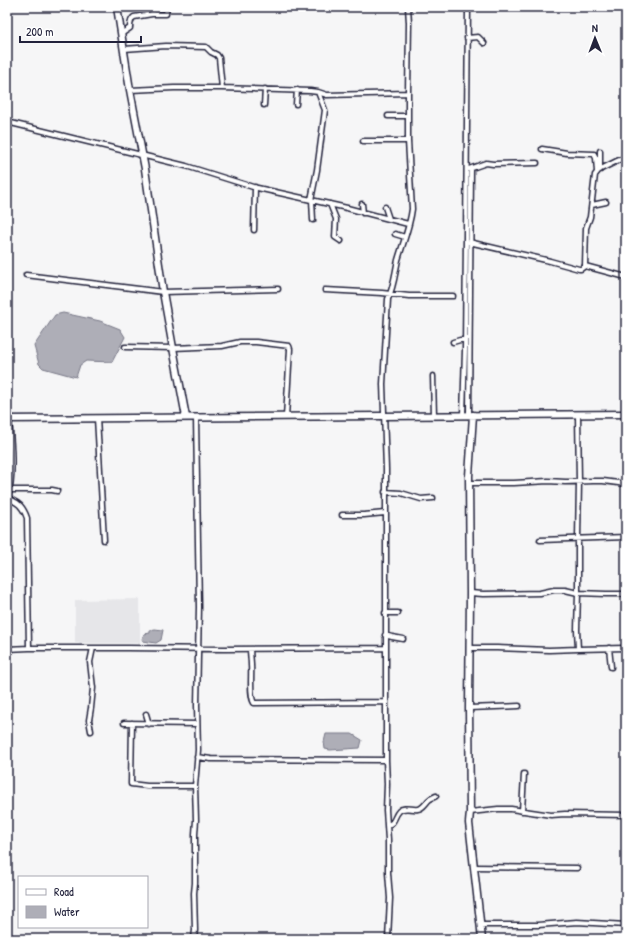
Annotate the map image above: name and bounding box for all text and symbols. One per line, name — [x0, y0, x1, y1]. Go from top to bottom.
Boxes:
scale bar — [20, 18, 141, 44]
north arrow — [575, 18, 615, 58]
text: N — [592, 21, 598, 35]
text: 200 m — [26, 23, 53, 40]
legend — [18, 876, 148, 928]
text: Road — [54, 883, 74, 900]
text: Water — [54, 903, 80, 920]

